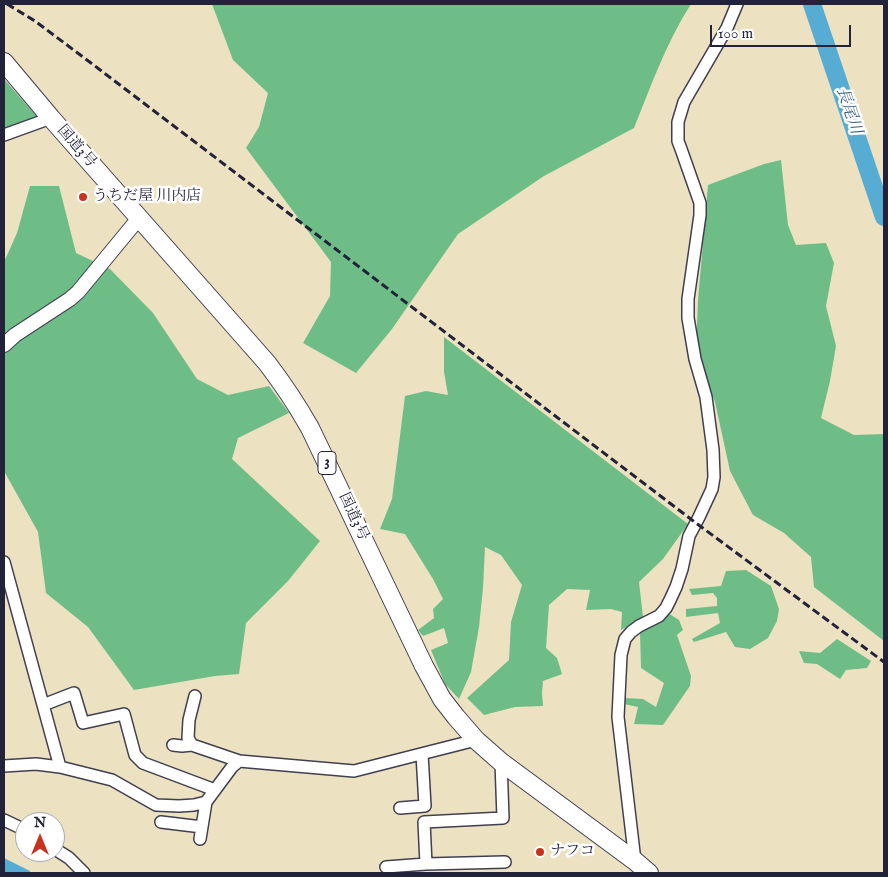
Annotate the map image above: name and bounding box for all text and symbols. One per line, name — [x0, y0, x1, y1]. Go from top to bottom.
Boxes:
scale bar — [713, 15, 854, 47]
text: 100 m — [718, 24, 753, 43]
water label: 長尾川 — [831, 85, 865, 137]
street label: 国道3号 — [53, 122, 99, 172]
place label: うちだ屋 川内店 — [93, 188, 201, 206]
marker: うちだ屋 川内店 — [77, 191, 89, 203]
road number: 3 — [318, 452, 336, 474]
street label: 国道3号 — [334, 490, 372, 544]
north arrow — [15, 812, 65, 862]
text: N — [34, 814, 46, 832]
place label: ナフコ — [550, 843, 595, 861]
marker: ナフコ — [534, 846, 546, 858]

